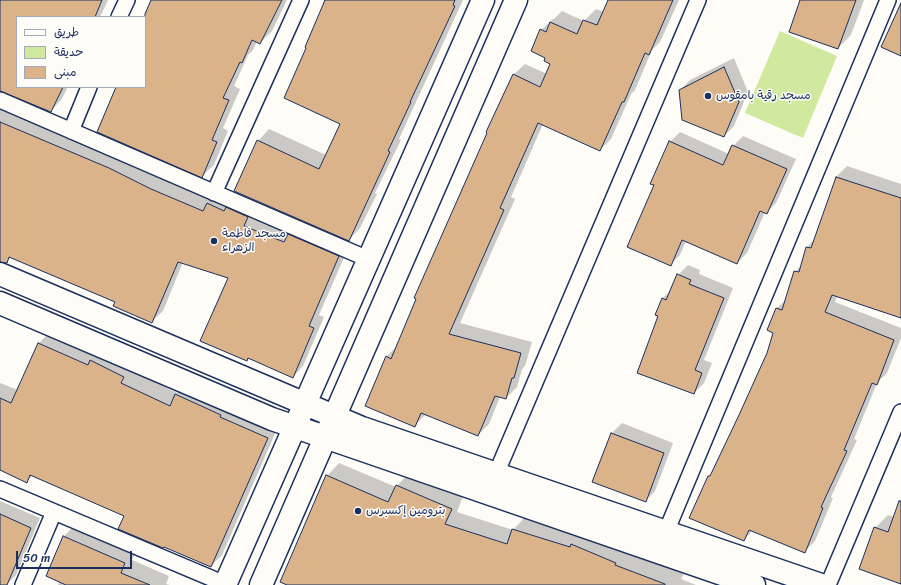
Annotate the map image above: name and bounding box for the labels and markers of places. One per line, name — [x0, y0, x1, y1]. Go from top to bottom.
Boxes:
place label: مسجد رقية بامقوس — [716, 89, 811, 103]
marker: مسجد رقية بامقوس — [703, 91, 713, 101]
place label: مسجد فاطمة الزهراء — [222, 227, 286, 255]
marker: مسجد فاطمة الزهراء — [209, 236, 219, 246]
place label: بترومين إكسبرس — [366, 504, 445, 518]
marker: بترومين إكسبرس — [353, 506, 363, 516]

